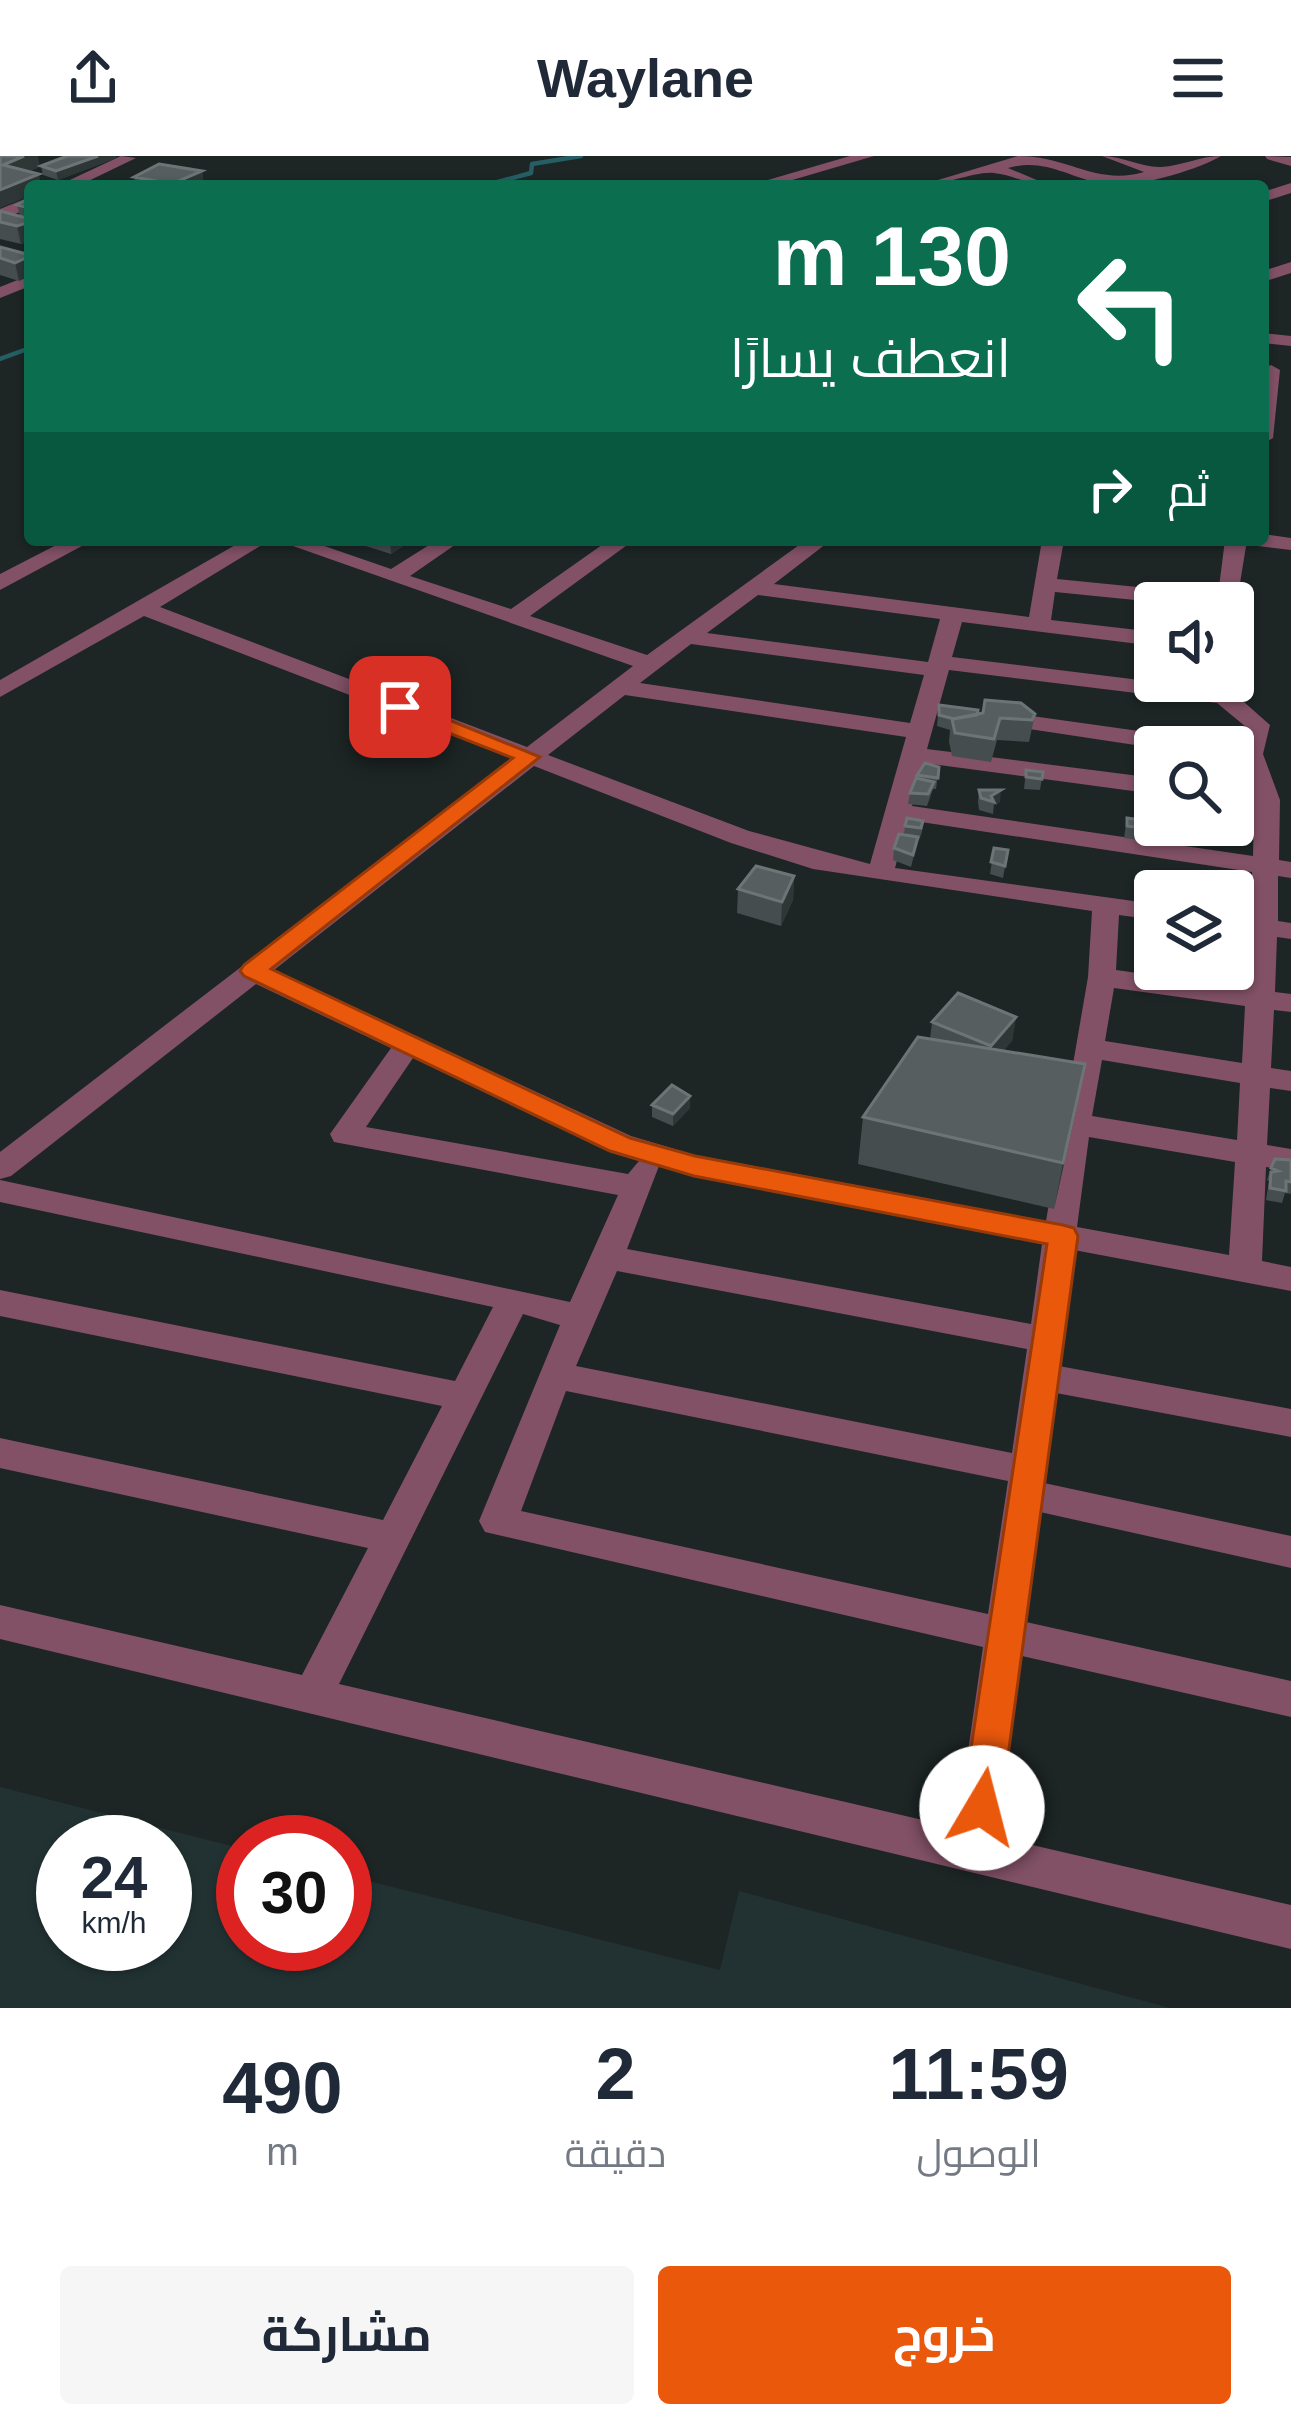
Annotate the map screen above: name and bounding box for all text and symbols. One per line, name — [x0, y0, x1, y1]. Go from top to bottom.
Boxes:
icon: share — [60, 45, 126, 111]
icon: menu — [1165, 45, 1231, 111]
text: Waylane — [537, 48, 754, 108]
text: 130 m — [773, 209, 1011, 303]
icon: left — [1053, 228, 1209, 384]
text: انعطف يسارًا — [730, 328, 1011, 388]
icon: right — [1077, 456, 1143, 522]
text: ثم — [1167, 465, 1209, 516]
map controls — [1134, 582, 1254, 990]
button: sound — [1134, 582, 1254, 702]
pin — [349, 656, 451, 758]
icon: arrive — [367, 674, 433, 740]
button: search — [1134, 726, 1254, 846]
button: layers — [1134, 870, 1254, 990]
position arrow — [919, 1745, 1045, 1871]
speed limit sign: 30 — [216, 1815, 372, 1971]
text: 24 — [81, 1844, 147, 1911]
text: km/h — [81, 1906, 147, 1939]
text: 2 — [595, 2034, 636, 2114]
text: 11:59 — [889, 2034, 1069, 2114]
text: 490 — [222, 2048, 342, 2128]
text: m — [266, 2130, 299, 2173]
text: دقيقة — [565, 2132, 666, 2175]
text: الوصول — [916, 2132, 1041, 2175]
button: مشاركة — [60, 2266, 634, 2404]
button: خروج — [658, 2266, 1231, 2404]

